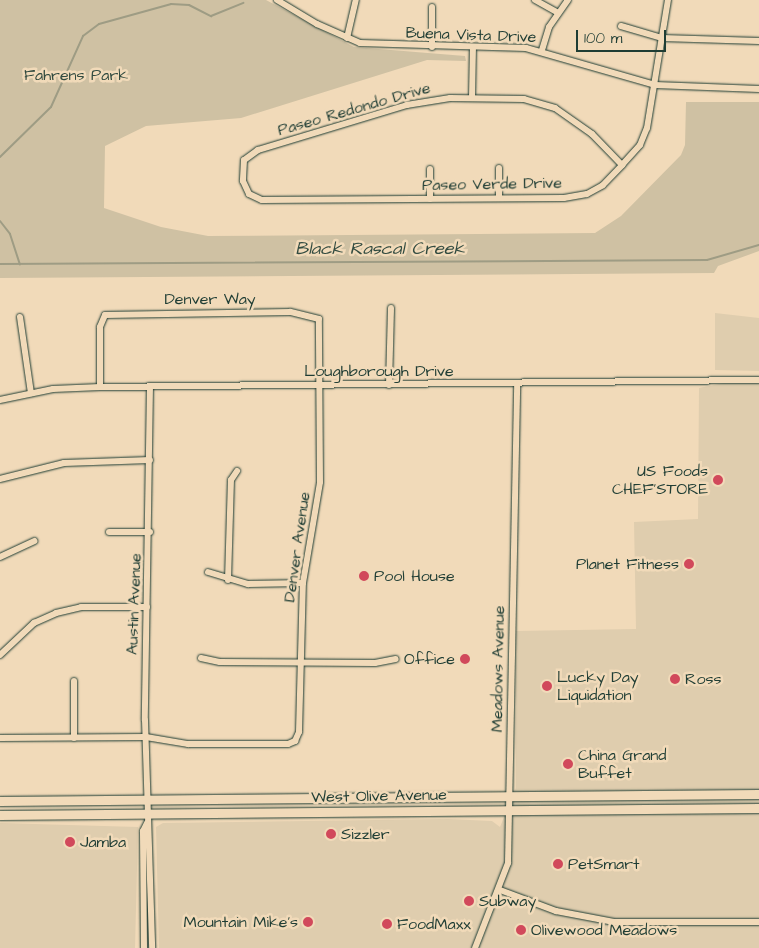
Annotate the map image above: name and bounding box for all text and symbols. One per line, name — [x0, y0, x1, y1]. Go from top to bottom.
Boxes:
scale bar — [579, 20, 669, 52]
street label: Buena Vista Drive — [405, 23, 537, 47]
text: 100 m — [584, 28, 623, 49]
park label: Fahrens Park — [24, 65, 128, 85]
street label: Paseo Redondo Drive — [275, 78, 433, 140]
street label: Paseo Verde Drive — [422, 173, 562, 195]
water label: Black Rascal Creek — [295, 238, 465, 260]
street label: Denver Way — [164, 289, 256, 309]
street label: Loughborough Drive — [304, 361, 454, 381]
place label: US Foods CHEF'STORE — [612, 461, 708, 499]
marker: US Foods CHEF'STORE — [712, 474, 724, 486]
street label: Denver Avenue — [280, 491, 314, 603]
street label: Austin Avenue — [123, 553, 145, 655]
place label: Planet Fitness — [576, 554, 679, 574]
marker: Planet Fitness — [683, 558, 695, 570]
place label: Pool House — [374, 566, 455, 586]
marker: Pool House — [358, 570, 370, 582]
street label: Meadows Avenue — [487, 606, 509, 732]
place label: Office — [404, 649, 455, 669]
marker: Office — [459, 653, 471, 665]
place label: Lucky Day Liquidation — [557, 667, 639, 705]
place label: Ross — [685, 669, 721, 689]
marker: Ross — [669, 673, 681, 685]
marker: Lucky Day Liquidation — [541, 680, 553, 692]
place label: China Grand Buffet — [578, 745, 666, 783]
marker: China Grand Buffet — [562, 758, 574, 770]
street label: West Olive Avenue — [311, 785, 447, 807]
place label: Sizzler — [341, 824, 390, 844]
marker: Sizzler — [325, 828, 337, 840]
place label: Jamba — [80, 832, 126, 852]
marker: Jamba — [64, 836, 76, 848]
place label: PetSmart — [568, 854, 640, 874]
marker: PetSmart — [552, 858, 564, 870]
place label: Subway — [479, 891, 536, 911]
marker: Subway — [463, 895, 475, 907]
place label: Mountain Mike's — [183, 912, 298, 932]
place label: FoodMaxx — [397, 914, 471, 934]
marker: Mountain Mike's — [302, 916, 314, 928]
marker: FoodMaxx — [381, 918, 393, 930]
place label: Olivewood Meadows — [531, 920, 677, 940]
marker: Olivewood Meadows — [515, 924, 527, 936]

